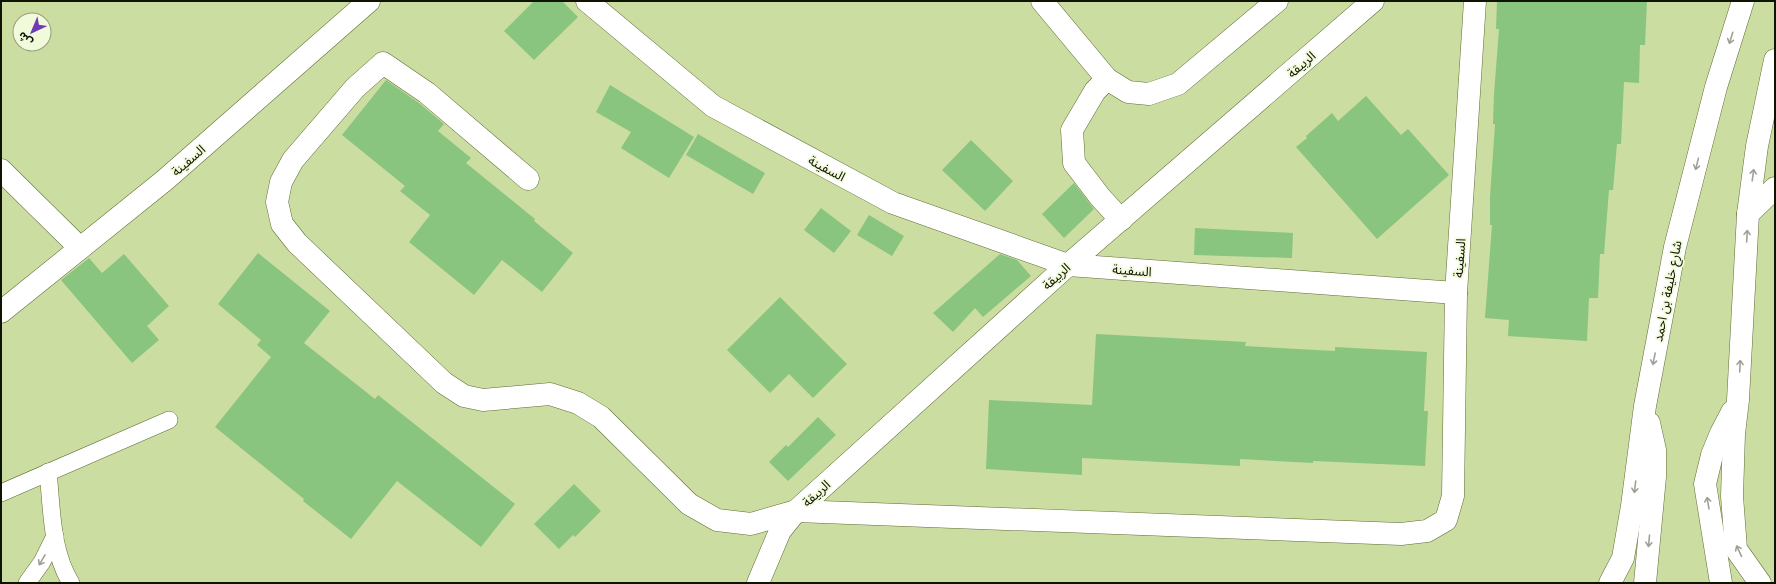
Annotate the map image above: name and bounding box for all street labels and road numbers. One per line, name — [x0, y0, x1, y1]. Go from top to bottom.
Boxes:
street label: الربيقة — [1284, 47, 1319, 81]
street label: السفينة — [168, 141, 209, 180]
street label: السفينة — [805, 152, 848, 185]
street label: السفينة — [1450, 238, 1469, 278]
street label: شارع خليفة بن احمد — [1649, 239, 1688, 343]
street label: الربيقة — [1039, 259, 1074, 294]
street label: السفينة — [1112, 261, 1152, 280]
street label: الربيقة — [799, 476, 834, 511]

